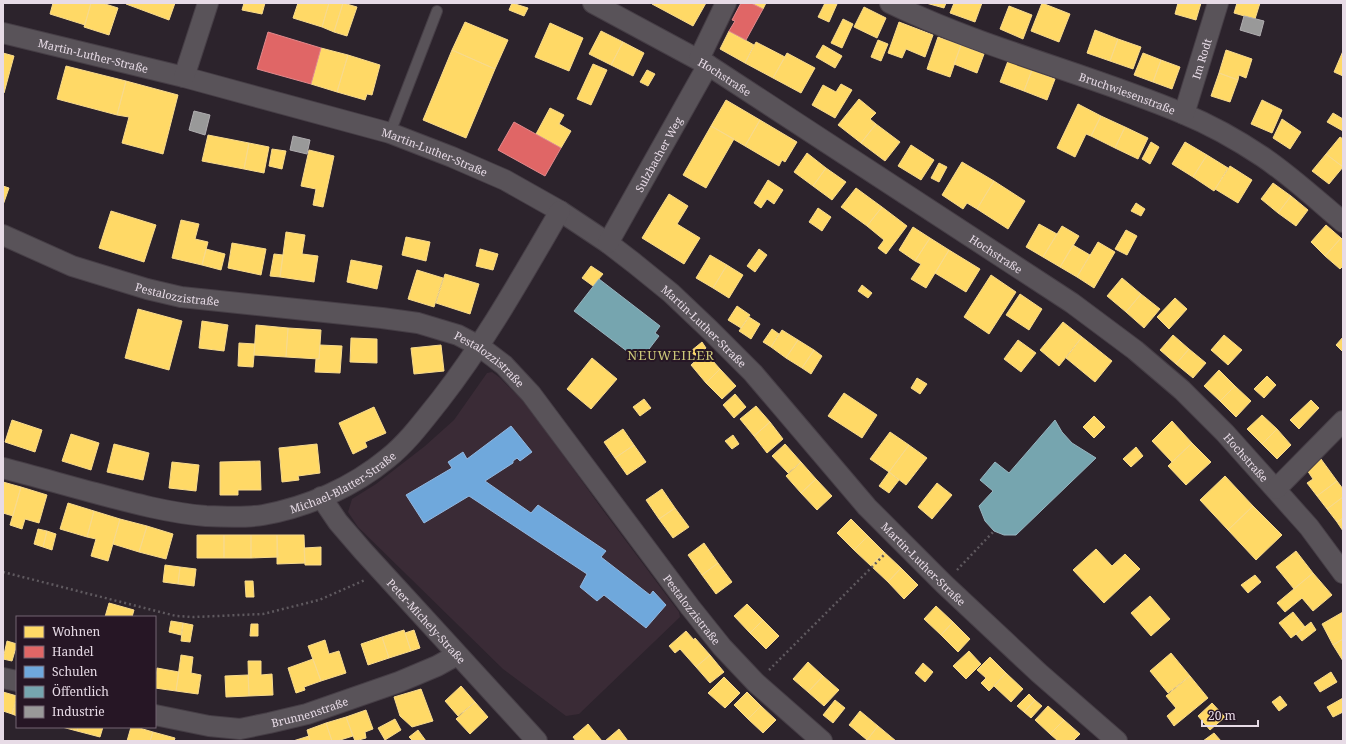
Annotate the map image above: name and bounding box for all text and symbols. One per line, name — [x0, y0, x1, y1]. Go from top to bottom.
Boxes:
street label: Martin-Luther-Straße — [37, 34, 150, 76]
street label: Im Rodt — [1188, 36, 1214, 81]
street label: Hochstraße — [696, 54, 755, 99]
street label: Bruchwiesenstraße — [1077, 68, 1178, 117]
street label: Sulzbacher Weg — [631, 114, 685, 194]
street label: Martin-Luther-Straße — [380, 124, 490, 179]
street label: Hochstraße — [967, 231, 1026, 276]
street label: Pestalozzistraße — [134, 278, 220, 308]
street label: Martin-Luther-Straße — [659, 281, 750, 370]
street label: Pestalozzistraße — [452, 327, 528, 390]
district label: NEUWEILER — [627, 346, 715, 364]
street label: Hochstraße — [1221, 430, 1272, 485]
street label: Michael-Blatter-Straße — [288, 448, 399, 516]
street label: Martin-Luther-Straße — [879, 519, 970, 609]
street label: Pestalozzistraße — [660, 571, 725, 648]
street label: Peter-Michely-Straße — [384, 575, 470, 666]
legend — [16, 616, 156, 728]
text: Wohnen — [52, 623, 101, 640]
text: Handel — [52, 643, 94, 660]
text: Schulen — [52, 663, 98, 680]
text: Öffentlich — [52, 683, 109, 700]
street label: Brunnenstraße — [270, 693, 350, 730]
scale bar — [1202, 702, 1258, 728]
text: Industrie — [52, 703, 105, 720]
text: 20 m — [1208, 707, 1236, 724]

